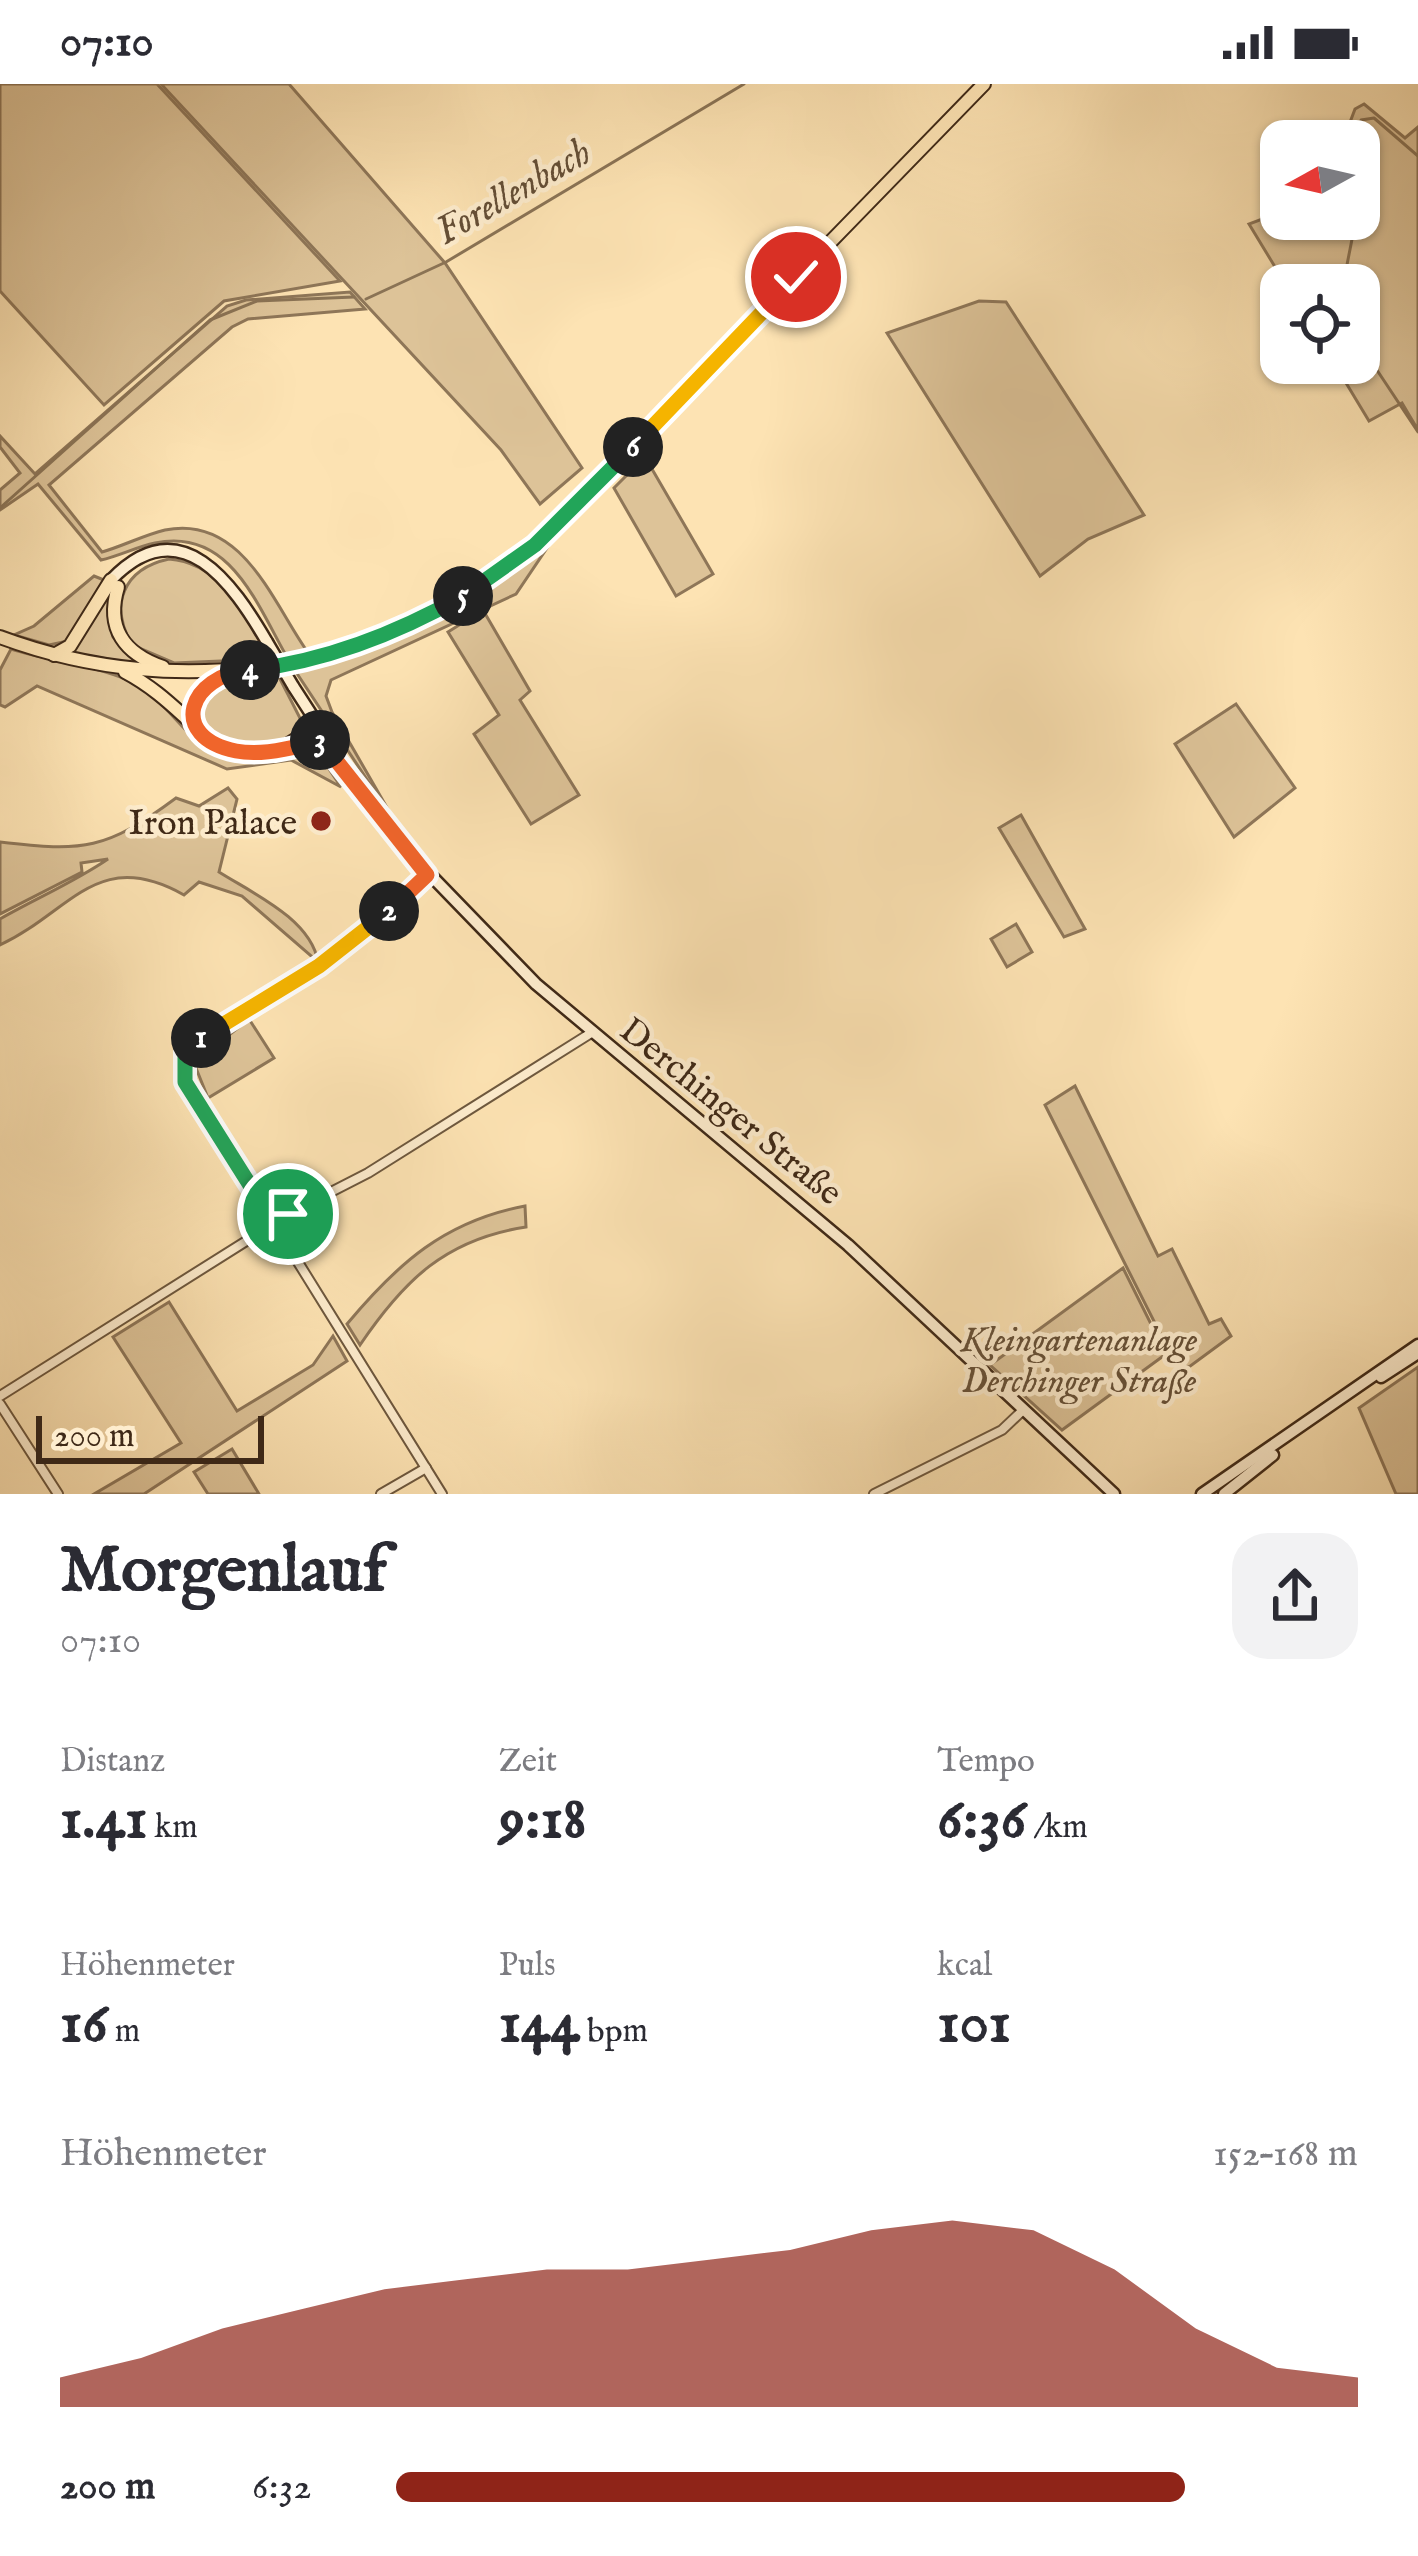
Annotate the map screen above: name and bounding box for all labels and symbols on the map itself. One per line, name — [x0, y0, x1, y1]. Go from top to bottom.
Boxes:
north arrow — [1260, 120, 1380, 240]
water label: Forellenbach — [427, 129, 600, 257]
pin — [745, 226, 847, 328]
pin: 6 — [603, 417, 663, 477]
pin: 5 — [433, 566, 493, 626]
pin: 4 — [220, 640, 280, 700]
pin: 3 — [290, 710, 350, 770]
place label: Iron Palace — [128, 801, 297, 847]
marker: Iron Palace — [308, 808, 334, 834]
pin: 2 — [359, 881, 419, 941]
pin: 1 — [171, 1008, 231, 1068]
street label: Derchinger Straße — [609, 1008, 851, 1216]
pin — [237, 1163, 339, 1265]
park label: Kleingartenanlage Derchinger Straße — [959, 1318, 1197, 1405]
scale bar — [36, 1410, 264, 1463]

